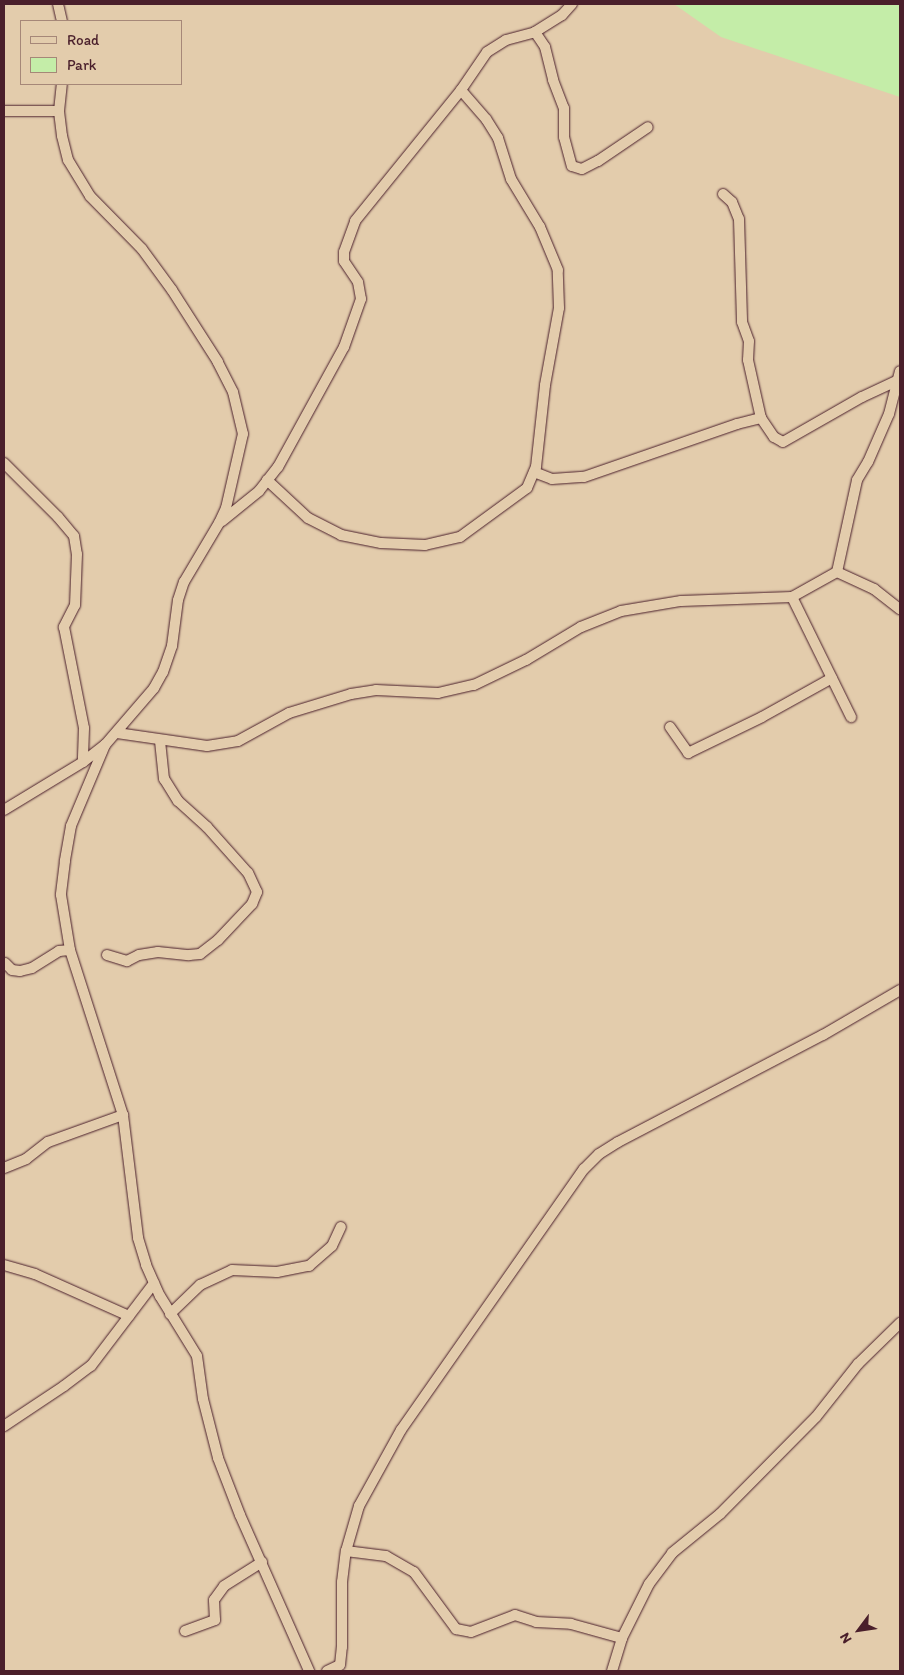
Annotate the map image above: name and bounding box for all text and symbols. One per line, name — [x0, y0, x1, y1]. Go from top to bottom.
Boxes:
legend — [20, 20, 182, 85]
text: Road — [67, 31, 99, 49]
text: Park — [67, 56, 97, 74]
north arrow — [834, 1605, 884, 1655]
text: N — [836, 1630, 855, 1646]

